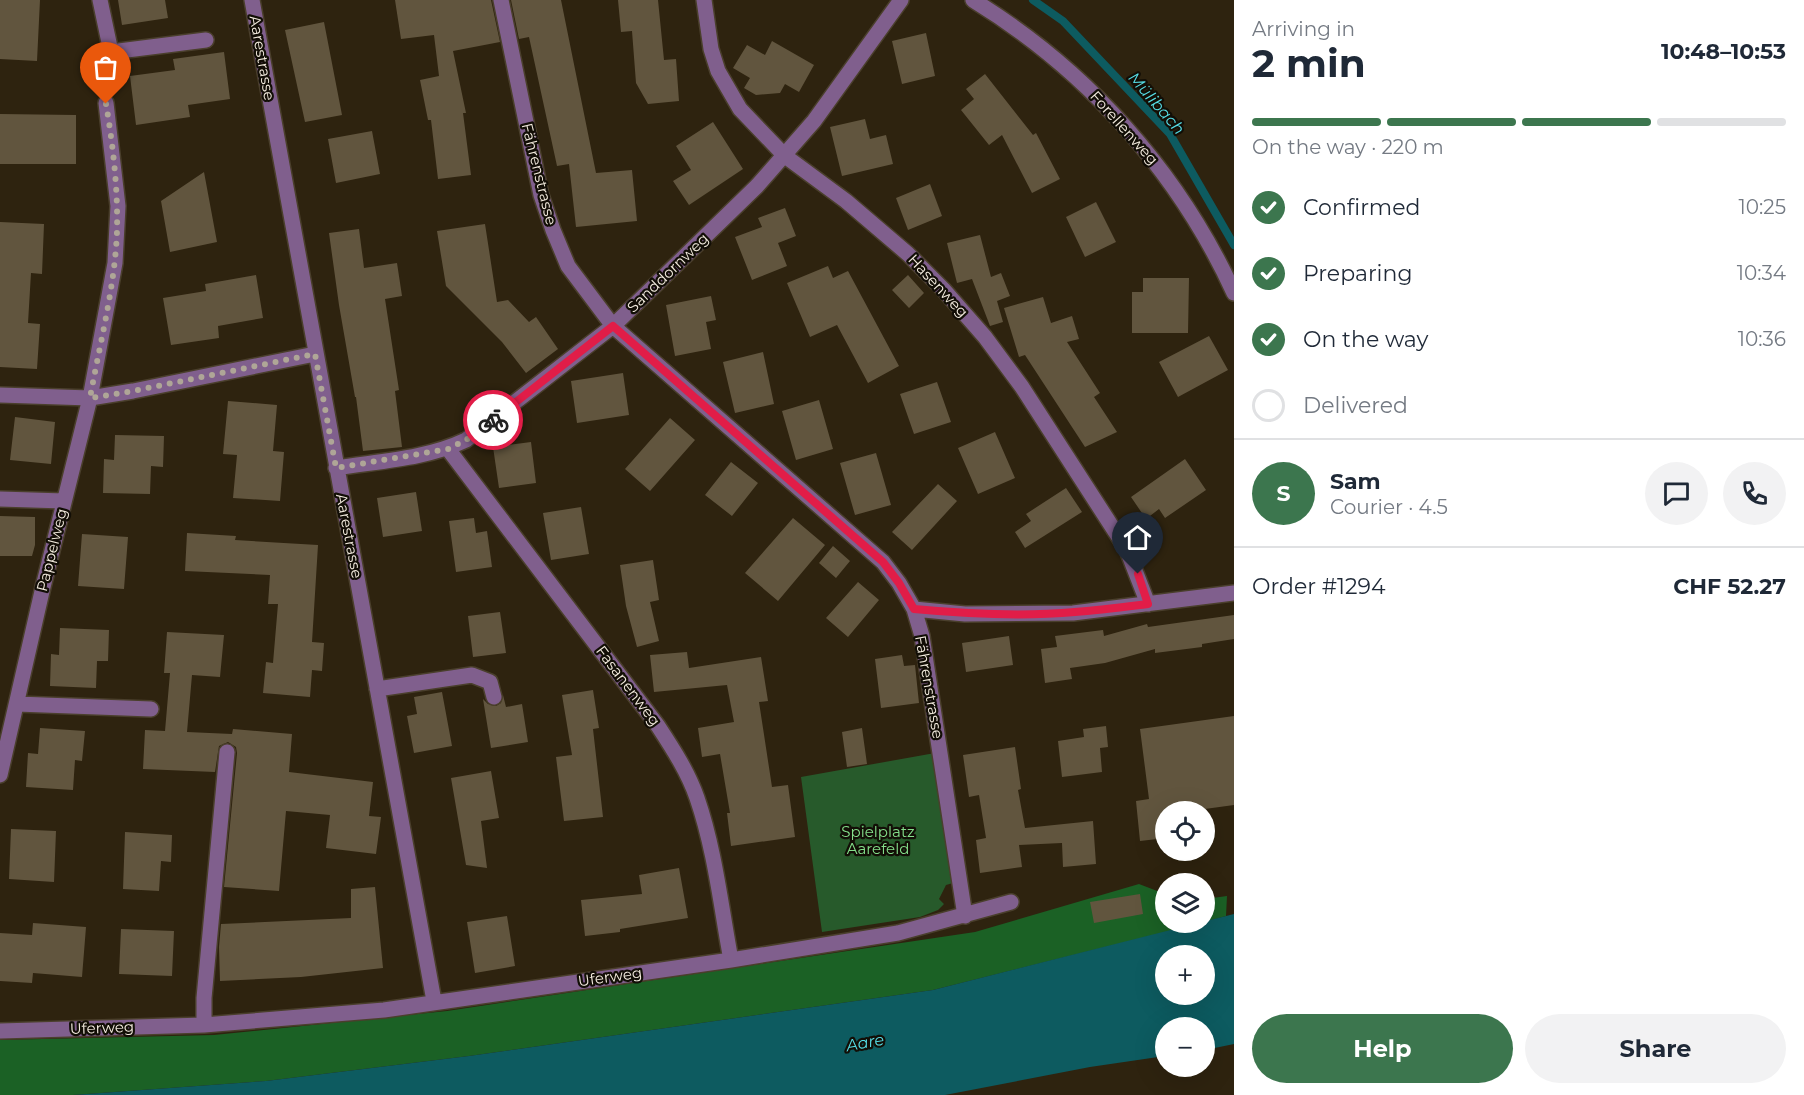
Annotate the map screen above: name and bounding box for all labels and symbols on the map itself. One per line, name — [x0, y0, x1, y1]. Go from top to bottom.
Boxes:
street label: Aarestrasse — [246, 14, 279, 102]
pin — [80, 42, 131, 104]
water label: Mülibach — [1125, 68, 1189, 138]
street label: Forellenweg — [1086, 87, 1163, 169]
street label: Fährenstrasse — [518, 121, 561, 227]
street label: Sanddornweg — [623, 229, 712, 316]
street label: Hasenweg — [904, 250, 972, 321]
courier — [463, 390, 523, 450]
street label: Aarestrasse — [332, 492, 367, 580]
street label: Pappelweg — [32, 506, 71, 593]
pin — [1112, 512, 1163, 574]
street label: Fährenstrasse — [911, 634, 948, 740]
street label: Fasanenweg — [592, 642, 665, 730]
park label: Spielplatz Aarefeld — [841, 822, 915, 858]
street label: Uferweg — [577, 963, 643, 990]
street label: Uferweg — [69, 1017, 135, 1038]
water label: Aare — [844, 1030, 886, 1055]

